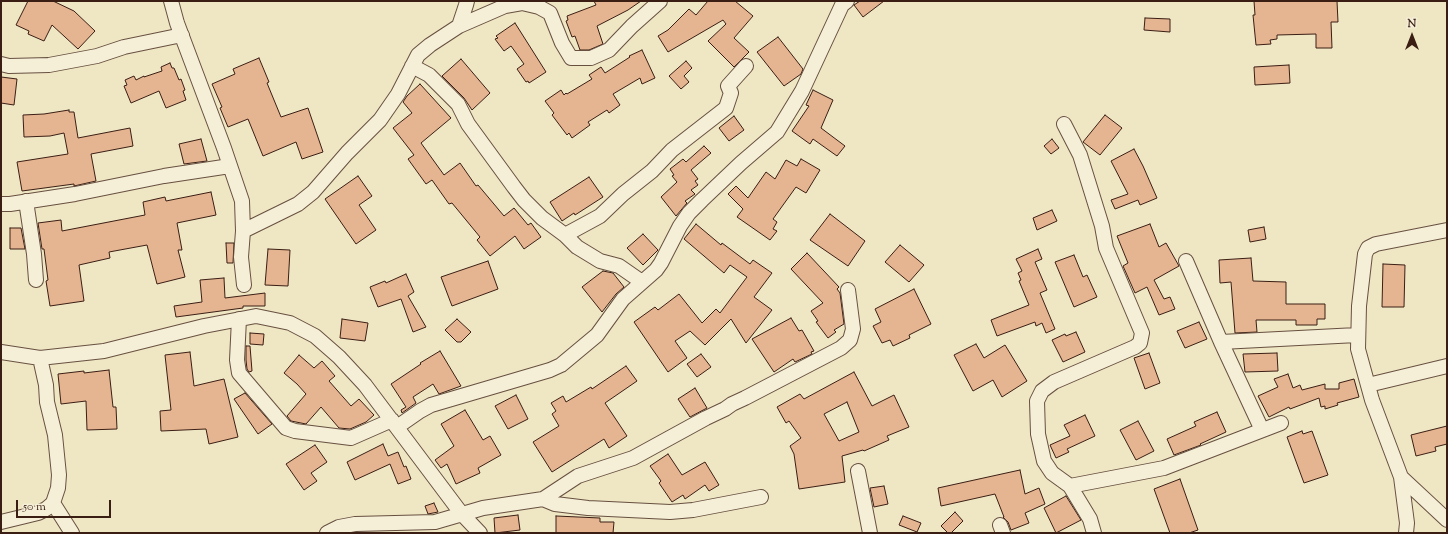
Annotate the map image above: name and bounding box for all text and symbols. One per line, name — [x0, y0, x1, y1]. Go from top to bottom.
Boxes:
north arrow — [1392, 16, 1432, 56]
text: N — [1408, 16, 1416, 32]
scale bar — [18, 492, 113, 518]
text: 50 m — [23, 498, 46, 516]

